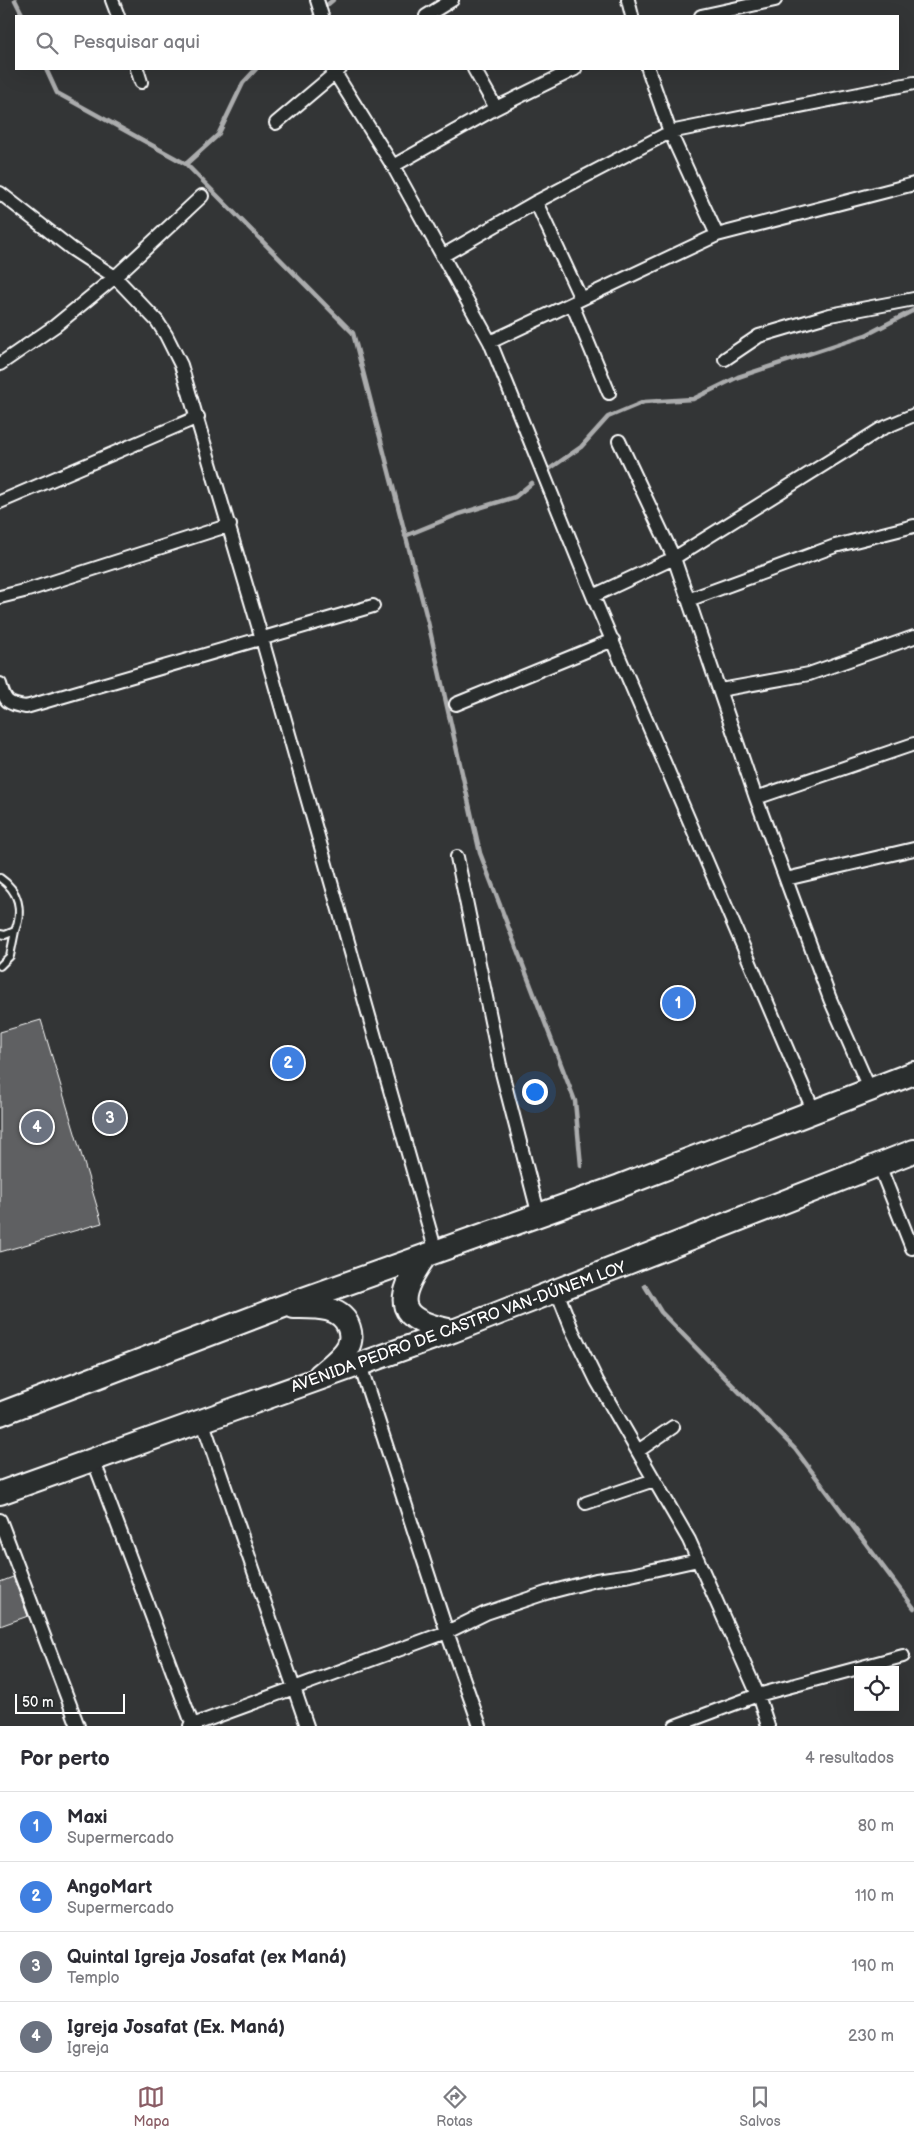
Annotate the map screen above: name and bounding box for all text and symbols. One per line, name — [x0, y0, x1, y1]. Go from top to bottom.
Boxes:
search box — [15, 15, 899, 70]
icon: search — [33, 29, 61, 57]
text: Pesquisar aqui — [73, 31, 200, 54]
pin: 1 — [662, 984, 694, 1022]
pin: 2 — [272, 1044, 304, 1082]
your location — [522, 1079, 548, 1105]
pin: 3 — [94, 1099, 126, 1137]
pin: 4 — [21, 1108, 53, 1146]
street label: AVENIDA PEDRO DE CASTRO VAN-DÚNEM LOY — [288, 1256, 629, 1397]
map controls — [854, 1666, 899, 1711]
button: locate — [854, 1666, 899, 1711]
scale bar — [15, 1691, 125, 1714]
text: 50 m — [22, 1694, 54, 1711]
text: Por perto — [20, 1746, 110, 1771]
text: 4 resultados — [805, 1749, 894, 1768]
text: Maxi — [67, 1806, 107, 1829]
text: 1 — [33, 1817, 39, 1836]
text: 80 m — [858, 1817, 894, 1836]
text: Supermercado — [67, 1829, 174, 1848]
text: AngoMart — [67, 1876, 152, 1899]
text: 2 — [31, 1887, 41, 1906]
text: 110 m — [855, 1887, 894, 1906]
text: Supermercado — [67, 1899, 174, 1918]
text: Quintal Igreja Josafat (ex Maná) — [67, 1946, 347, 1969]
text: 3 — [31, 1957, 41, 1976]
text: 190 m — [852, 1957, 894, 1976]
text: Templo — [67, 1969, 119, 1988]
text: Igreja Josafat (Ex. Maná) — [67, 2016, 285, 2039]
text: 4 — [31, 2027, 41, 2046]
text: 230 m — [848, 2027, 894, 2046]
text: Igreja — [67, 2039, 109, 2058]
tab: Mapa — [133, 2083, 169, 2130]
tab: Rotas — [436, 2083, 473, 2130]
tab: Salvos — [740, 2083, 781, 2130]

